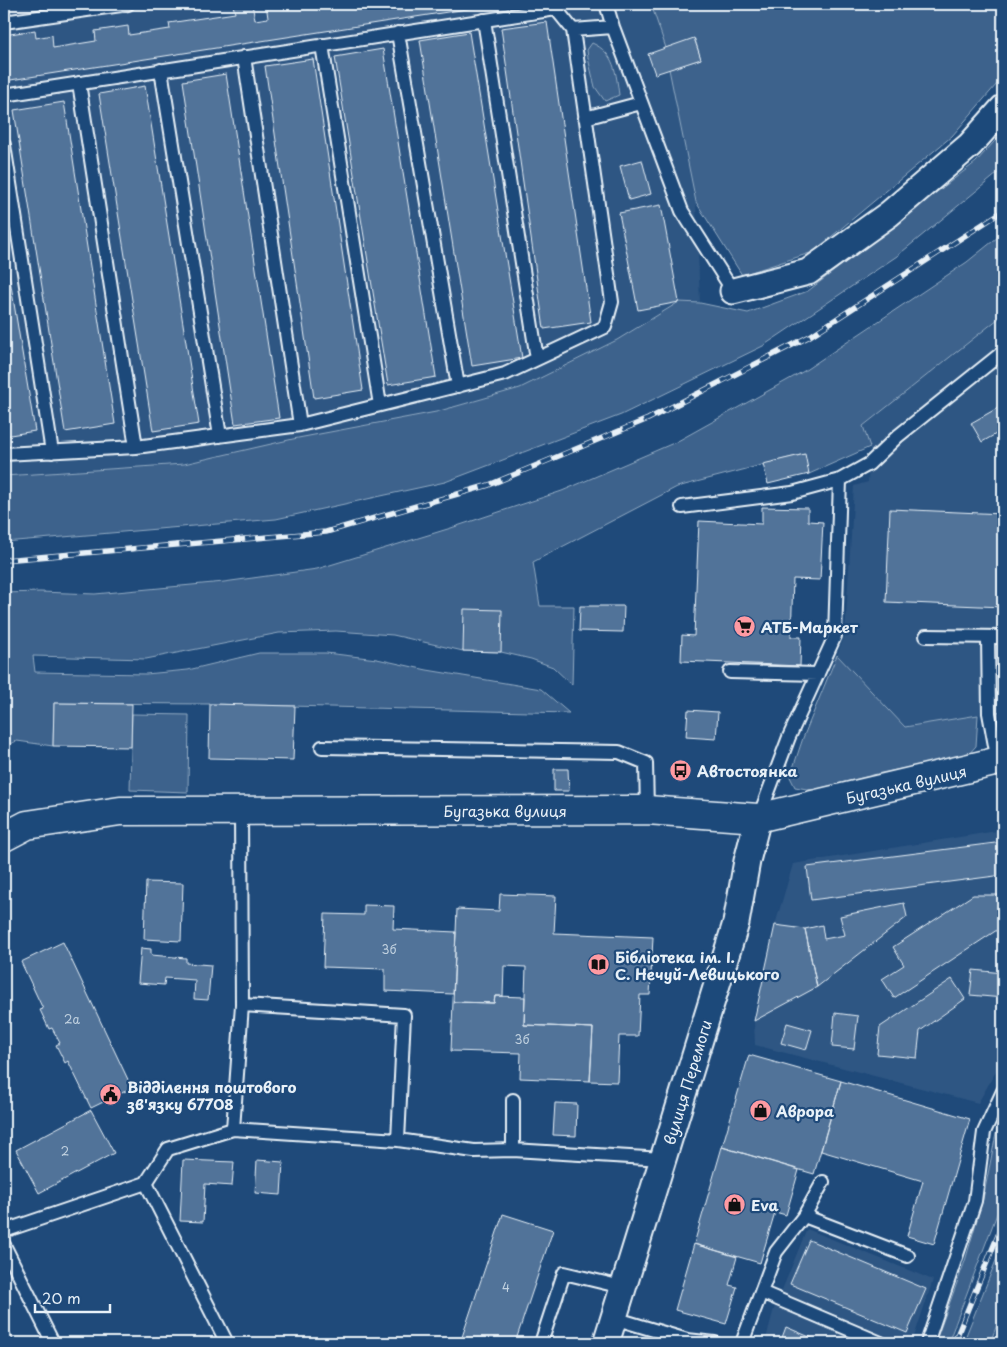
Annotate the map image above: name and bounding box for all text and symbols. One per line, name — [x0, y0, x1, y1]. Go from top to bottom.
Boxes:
supermarket icon: АТБ-Маркет — [733, 614, 757, 638]
place label: АТБ-Маркет — [761, 615, 859, 638]
bus stop icon: Автостоянка — [669, 758, 693, 782]
place label: Автостоянка — [697, 759, 798, 782]
street label: Бугазька вулиця — [843, 759, 969, 809]
street label: Бугазька вулиця — [443, 799, 567, 822]
house number: 3б — [382, 940, 396, 958]
place label: Бібліотека ім. І. С. Нечуй-Левицького — [615, 945, 779, 985]
library icon: Бібліотека ім. І. С. Нечуй-Левицького — [587, 953, 611, 977]
house number: 2а — [64, 1010, 80, 1028]
street label: вулиця Перемоги — [657, 1017, 717, 1147]
house number: 3б — [515, 1030, 529, 1048]
place label: Відділення поштового зв'язку 67708 — [126, 1075, 297, 1115]
public building icon: Відділення поштового зв'язку 67708 — [99, 1083, 123, 1107]
shop icon: Аврора — [748, 1098, 772, 1122]
place label: Аврора — [775, 1099, 834, 1122]
house number: 2 — [61, 1142, 69, 1160]
shop icon: Eva — [723, 1192, 747, 1216]
place label: Eva — [751, 1193, 779, 1216]
house number: 4 — [502, 1278, 510, 1296]
scale bar — [35, 1282, 110, 1314]
text: 20 m — [42, 1286, 81, 1309]

